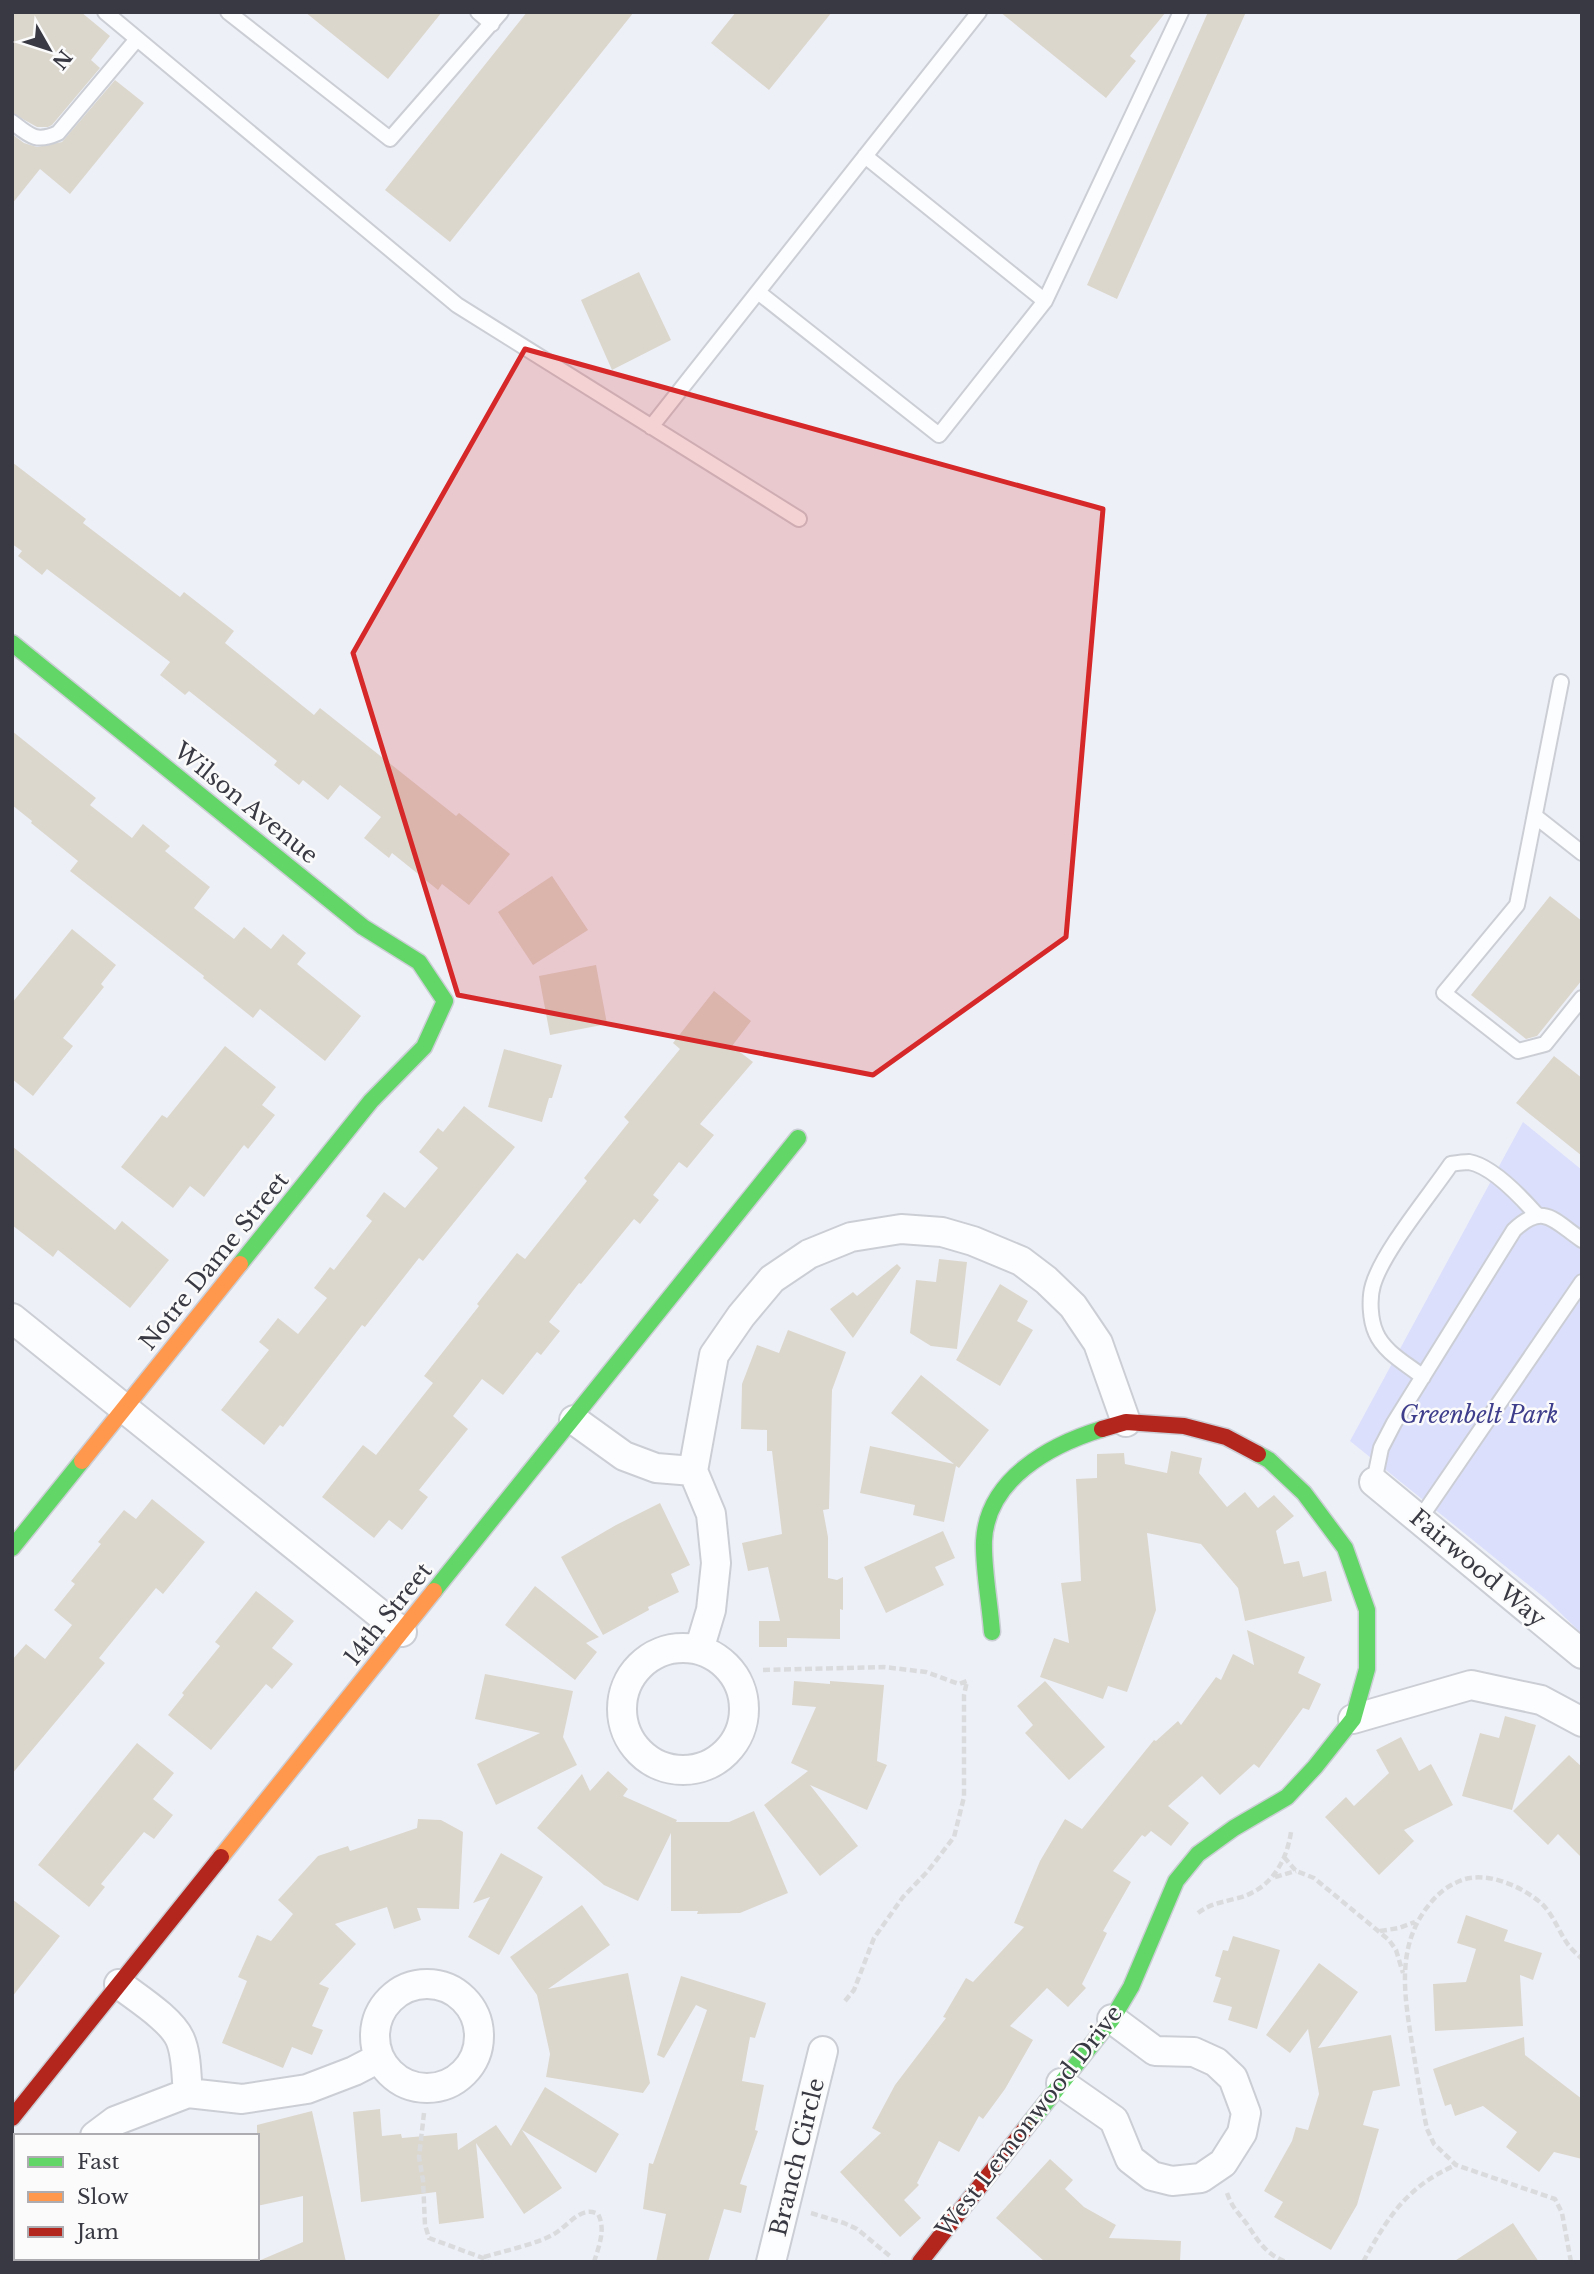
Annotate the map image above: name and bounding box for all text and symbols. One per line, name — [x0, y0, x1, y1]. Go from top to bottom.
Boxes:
north arrow — [14, 14, 84, 84]
text: N — [47, 45, 76, 74]
street label: Wilson Avenue — [168, 736, 324, 870]
street label: Notre Dame Street — [134, 1166, 295, 1356]
park label: Greenbelt Park — [1400, 1401, 1558, 1429]
street label: Fairwood Way — [1404, 1503, 1552, 1633]
street label: 14th Street — [338, 1557, 438, 1671]
street label: West Lemonwood Drive — [929, 2000, 1128, 2243]
street label: Branch Circle — [764, 2075, 830, 2239]
legend — [14, 2134, 259, 2260]
text: Fast — [77, 2149, 119, 2175]
text: Slow — [77, 2184, 129, 2210]
text: Jam — [74, 2219, 119, 2245]

